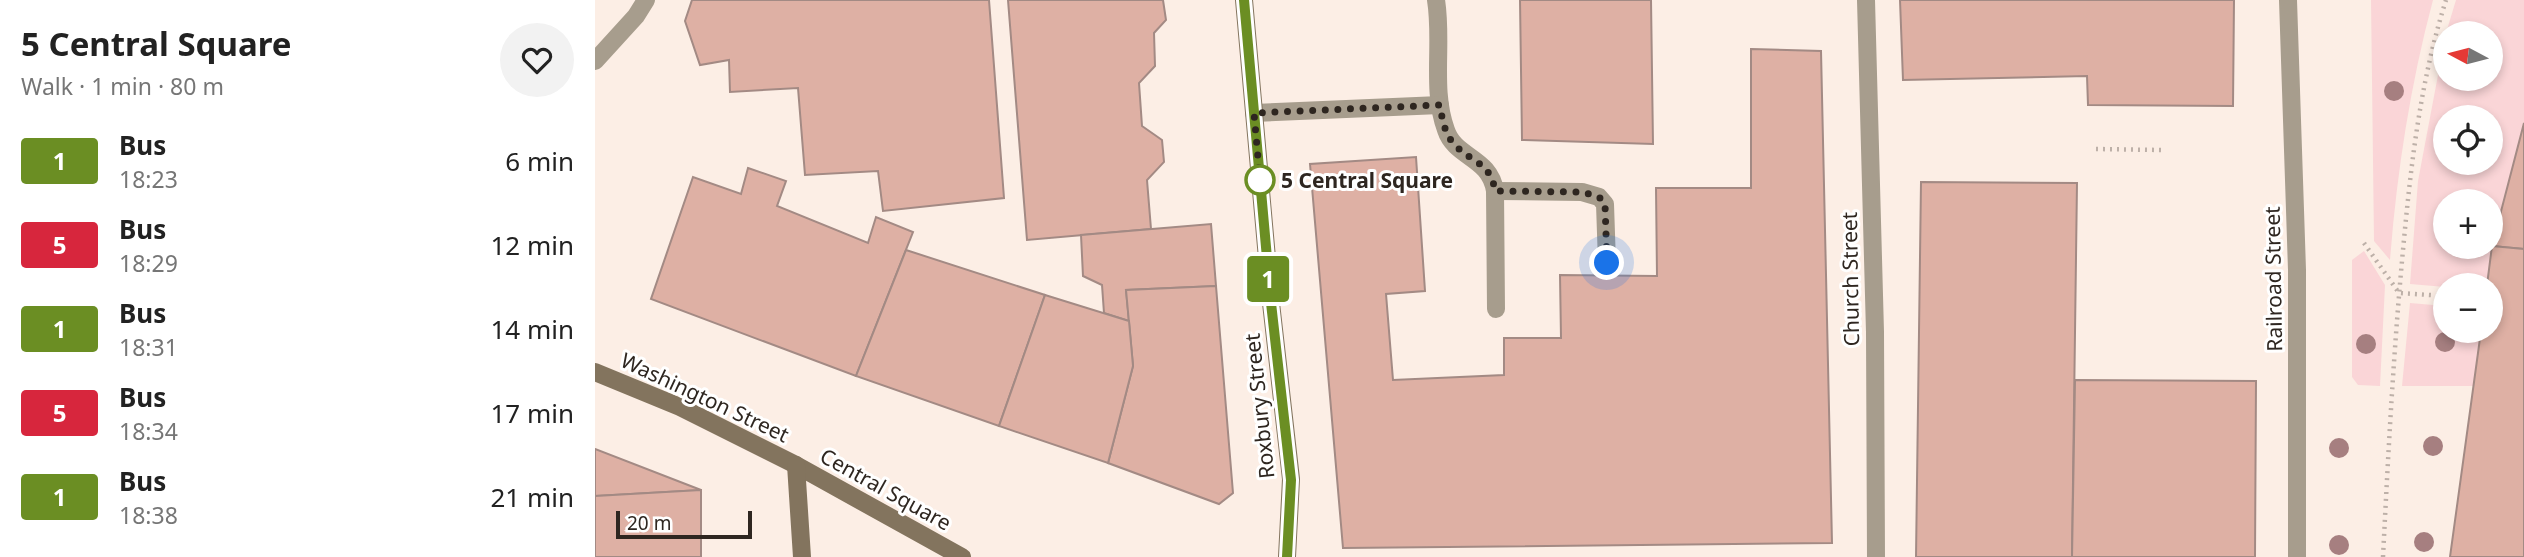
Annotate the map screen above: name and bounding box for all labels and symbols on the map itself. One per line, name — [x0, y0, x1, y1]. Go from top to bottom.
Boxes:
north arrow — [2433, 21, 2503, 91]
marker: 5 Central Square — [1245, 165, 1275, 195]
place label: 5 Central Square — [1281, 166, 1453, 194]
street label: Railroad Street — [2258, 206, 2288, 352]
street label: Church Street — [1835, 211, 1865, 347]
your location — [1589, 245, 1624, 280]
line badge: 1 — [1245, 256, 1291, 302]
street label: Roxbury Street — [1237, 332, 1281, 480]
street label: Washington Street — [616, 346, 794, 448]
street label: Central Square — [815, 441, 957, 537]
scale bar — [616, 508, 753, 540]

